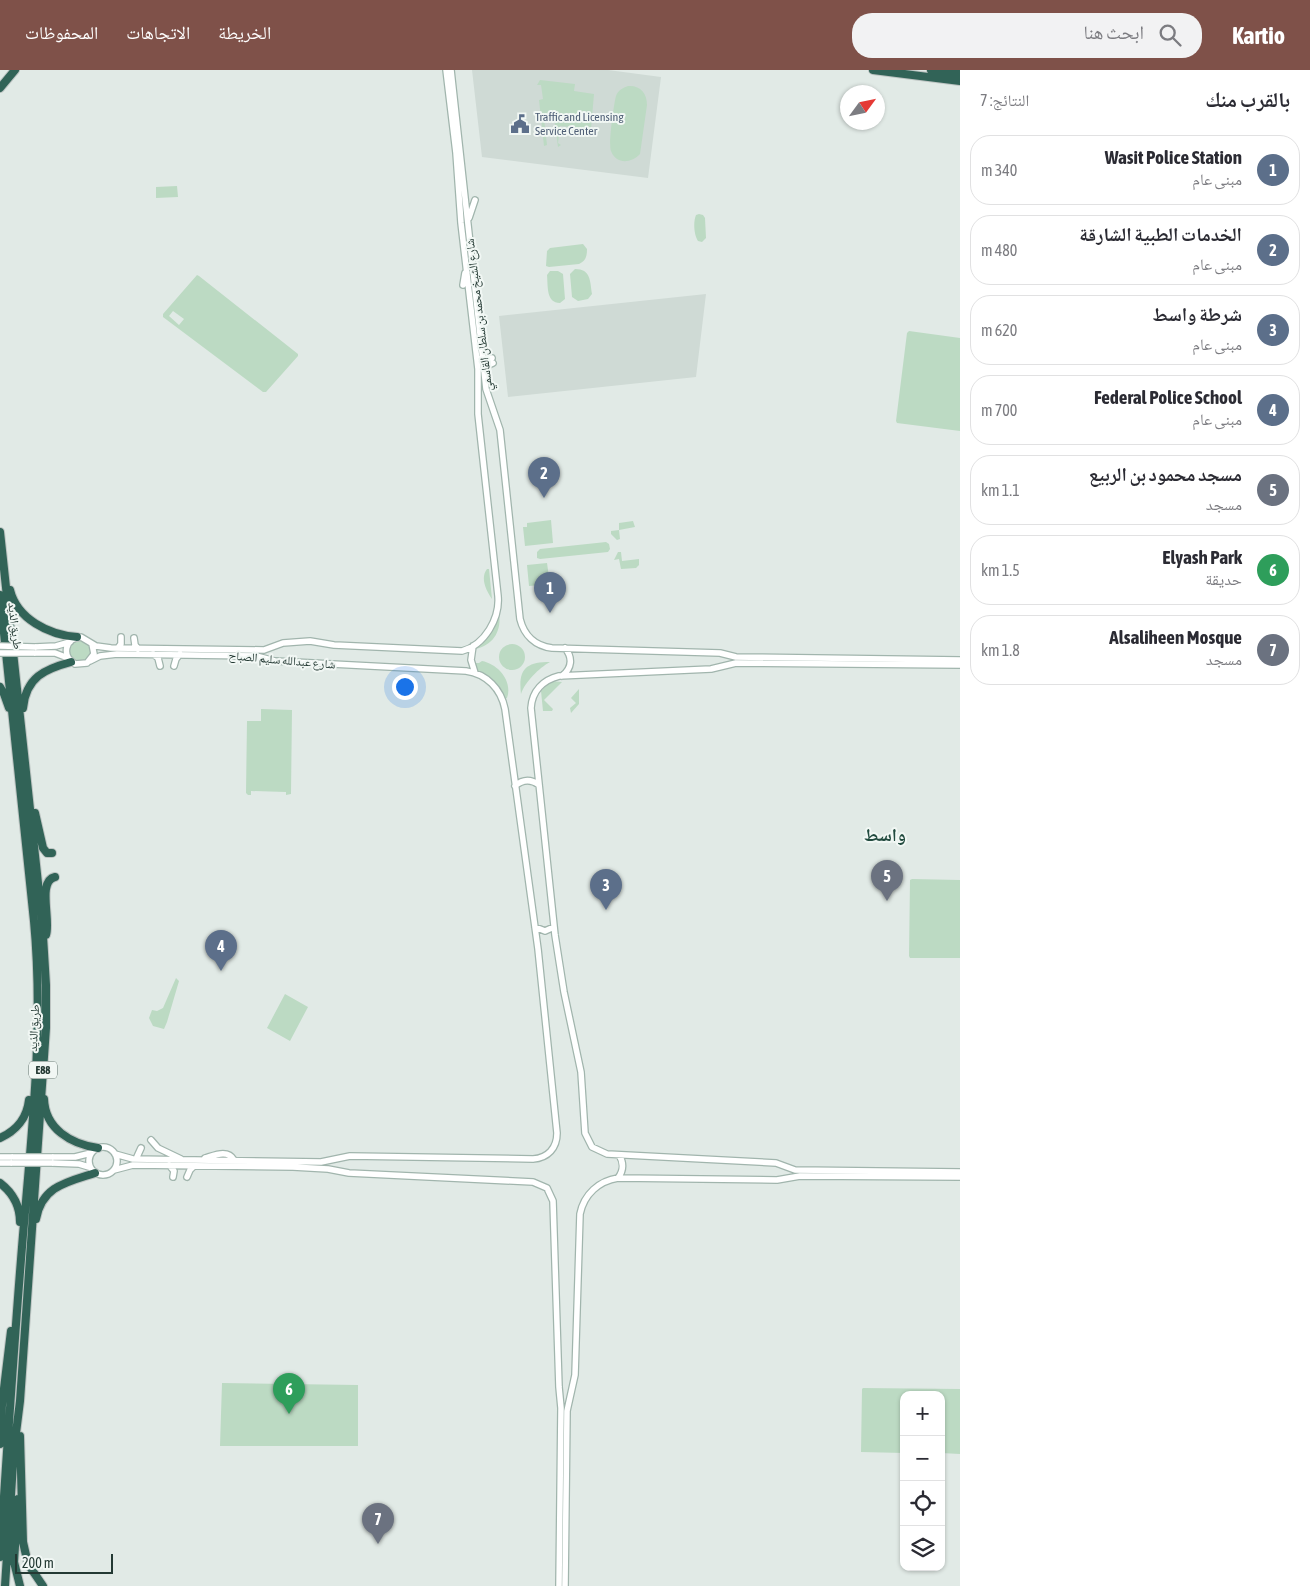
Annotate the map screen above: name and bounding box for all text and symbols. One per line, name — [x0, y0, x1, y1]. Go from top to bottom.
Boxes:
search box — [852, 13, 1202, 58]
text: ابحث هنا — [1083, 21, 1144, 43]
icon: search — [1156, 21, 1184, 49]
text: المحفوظات — [25, 22, 98, 43]
text: الاتجاهات — [126, 22, 190, 43]
text: الخريطة — [218, 22, 271, 43]
text: Kartio — [1232, 22, 1285, 49]
north arrow — [840, 85, 885, 130]
text: بالقرب منك — [1205, 87, 1290, 111]
text: النتائج: 7 — [980, 91, 1029, 109]
place label: Traffic and Licensing Service Center — [535, 110, 624, 138]
public building icon: Traffic and Licensing Service Center — [509, 113, 531, 135]
text: Wasit Police Station — [1105, 146, 1242, 168]
text: 340 m — [981, 161, 1017, 179]
text: 1 — [1269, 161, 1277, 179]
text: مبنى عام — [1192, 170, 1242, 188]
text: الخدمات الطبية الشارقة — [1079, 223, 1242, 245]
street label: شارع الشيخ محمد بن سلطان القاسمي — [463, 237, 498, 392]
text: 480 m — [981, 241, 1017, 259]
text: 2 — [1269, 241, 1277, 259]
text: مبنى عام — [1192, 255, 1242, 273]
text: شرطة واسط — [1152, 303, 1242, 325]
text: 620 m — [981, 321, 1017, 339]
text: 3 — [1269, 321, 1277, 339]
text: مبنى عام — [1192, 335, 1242, 353]
text: Federal Police School — [1094, 386, 1242, 408]
text: 700 m — [981, 401, 1017, 419]
text: 4 — [1269, 401, 1277, 419]
text: مبنى عام — [1192, 410, 1242, 428]
pin: 2 — [528, 457, 560, 498]
text: مسجد محمود بن الربيع — [1089, 463, 1242, 485]
text: 1.1 km — [981, 481, 1020, 499]
text: 5 — [1269, 481, 1277, 499]
text: مسجد — [1206, 495, 1242, 513]
text: Elyash Park — [1162, 546, 1242, 568]
text: 1.5 km — [981, 561, 1020, 579]
text: 6 — [1269, 561, 1277, 579]
text: حديقة — [1205, 570, 1242, 588]
pin: 1 — [534, 572, 566, 613]
street label: طريق الذيد — [5, 602, 25, 650]
text: Alsaliheen Mosque — [1109, 626, 1242, 648]
text: 1.8 km — [981, 641, 1020, 659]
text: 7 — [1269, 641, 1277, 659]
street label: شارع عبدالله سليم الصباح — [228, 648, 336, 673]
text: مسجد — [1206, 650, 1242, 668]
your location — [392, 674, 418, 700]
district label: واسط — [864, 824, 906, 845]
pin: 5 — [871, 860, 903, 901]
pin: 3 — [590, 869, 622, 910]
pin: 4 — [205, 930, 237, 971]
street label: طريق الذيد — [26, 1004, 42, 1052]
road number: E88 — [29, 1062, 57, 1078]
pin: 6 — [273, 1373, 305, 1414]
map controls — [900, 1391, 945, 1571]
button: + — [900, 1391, 945, 1436]
button: − — [900, 1436, 945, 1481]
button: locate — [900, 1481, 945, 1526]
pin: 7 — [362, 1503, 394, 1544]
button: layers — [900, 1526, 945, 1571]
scale bar — [15, 1551, 112, 1574]
text: 200 m — [22, 1555, 54, 1571]

